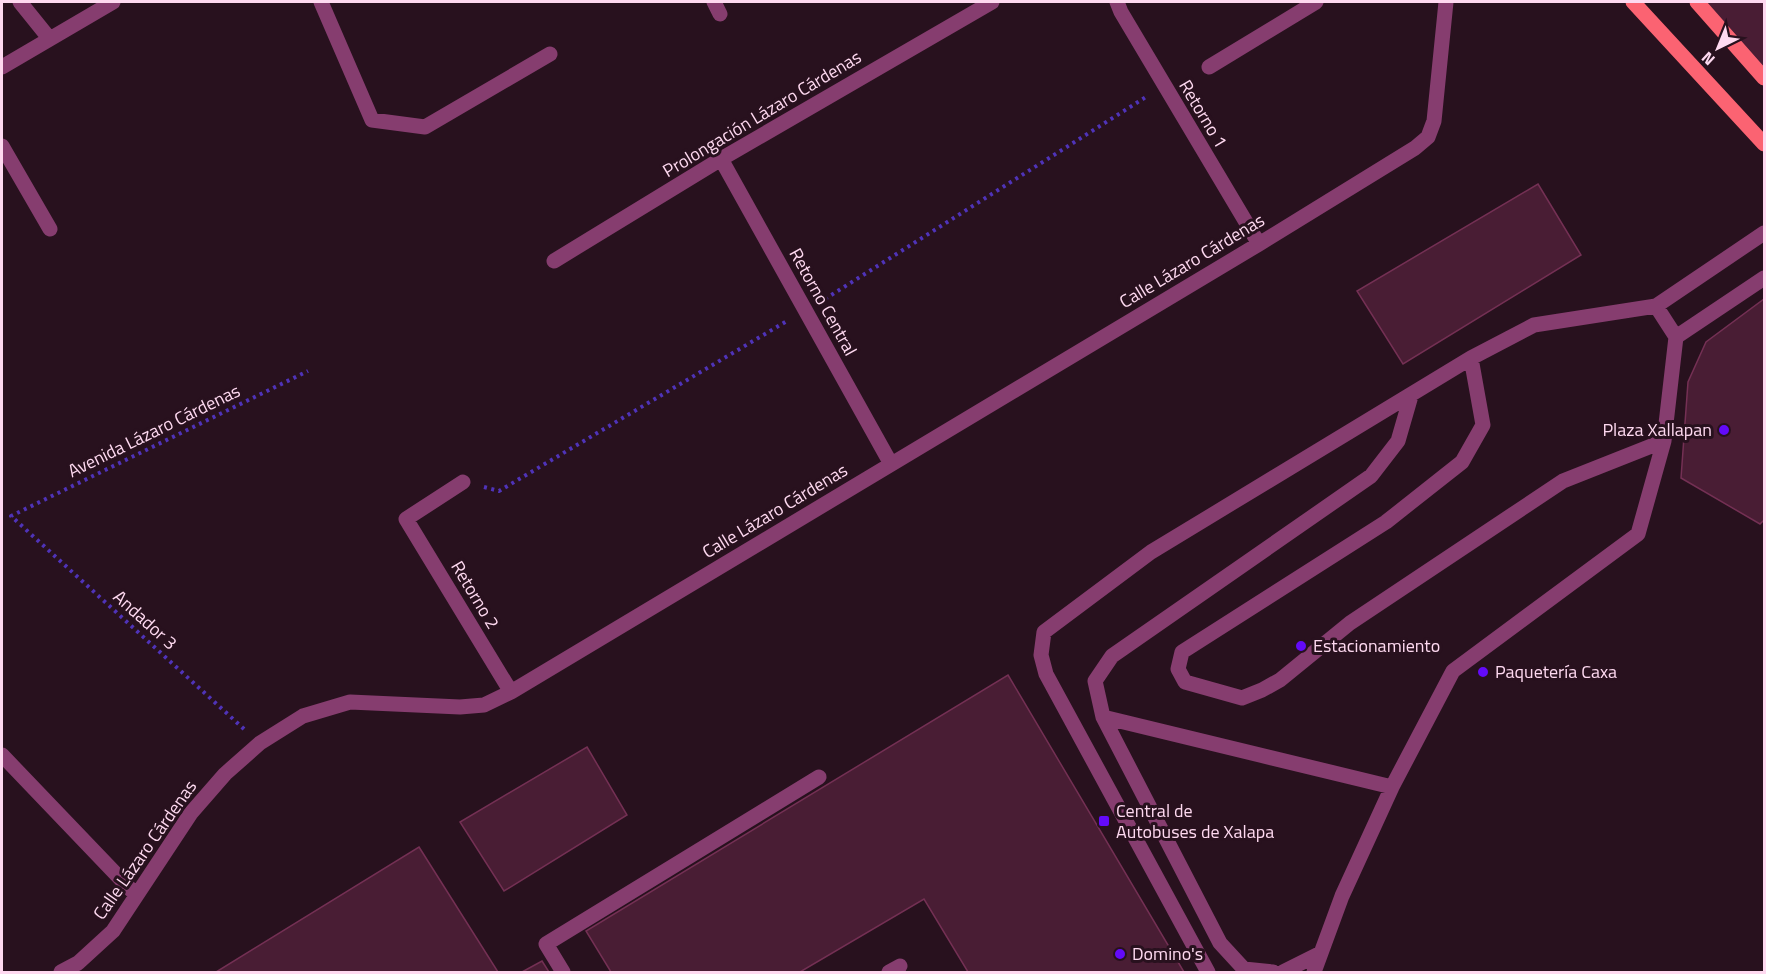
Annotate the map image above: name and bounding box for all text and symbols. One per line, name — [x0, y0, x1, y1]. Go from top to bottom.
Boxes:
north arrow — [1688, 18, 1748, 78]
street label: Prolongación Lázaro Cárdenas — [657, 43, 866, 184]
text: N — [1696, 46, 1720, 72]
street label: Retorno 1 — [1172, 75, 1234, 153]
street label: Calle Lázaro Cárdenas — [1114, 207, 1269, 315]
street label: Retorno Central — [783, 243, 864, 360]
street label: Avenida Lázaro Cárdenas — [63, 377, 245, 484]
place label: Plaza Xallapan — [1602, 416, 1712, 443]
marker: Plaza Xallapan — [1717, 423, 1731, 437]
street label: Calle Lázaro Cárdenas — [697, 457, 852, 565]
street label: Retorno 2 — [444, 556, 506, 634]
street label: Andador 3 — [107, 583, 183, 656]
place label: Estacionamiento — [1313, 632, 1440, 659]
marker: Estacionamiento — [1294, 639, 1308, 653]
place label: Paquetería Caxa — [1495, 658, 1617, 685]
marker: Paquetería Caxa — [1476, 665, 1490, 679]
street label: Calle Lázaro Cárdenas — [86, 774, 203, 925]
place label: Central de Autobuses de Xalapa — [1116, 797, 1274, 845]
marker: Central de Autobuses de Xalapa — [1097, 814, 1111, 828]
place label: Domino's — [1132, 940, 1203, 967]
marker: Domino's — [1113, 947, 1127, 961]

